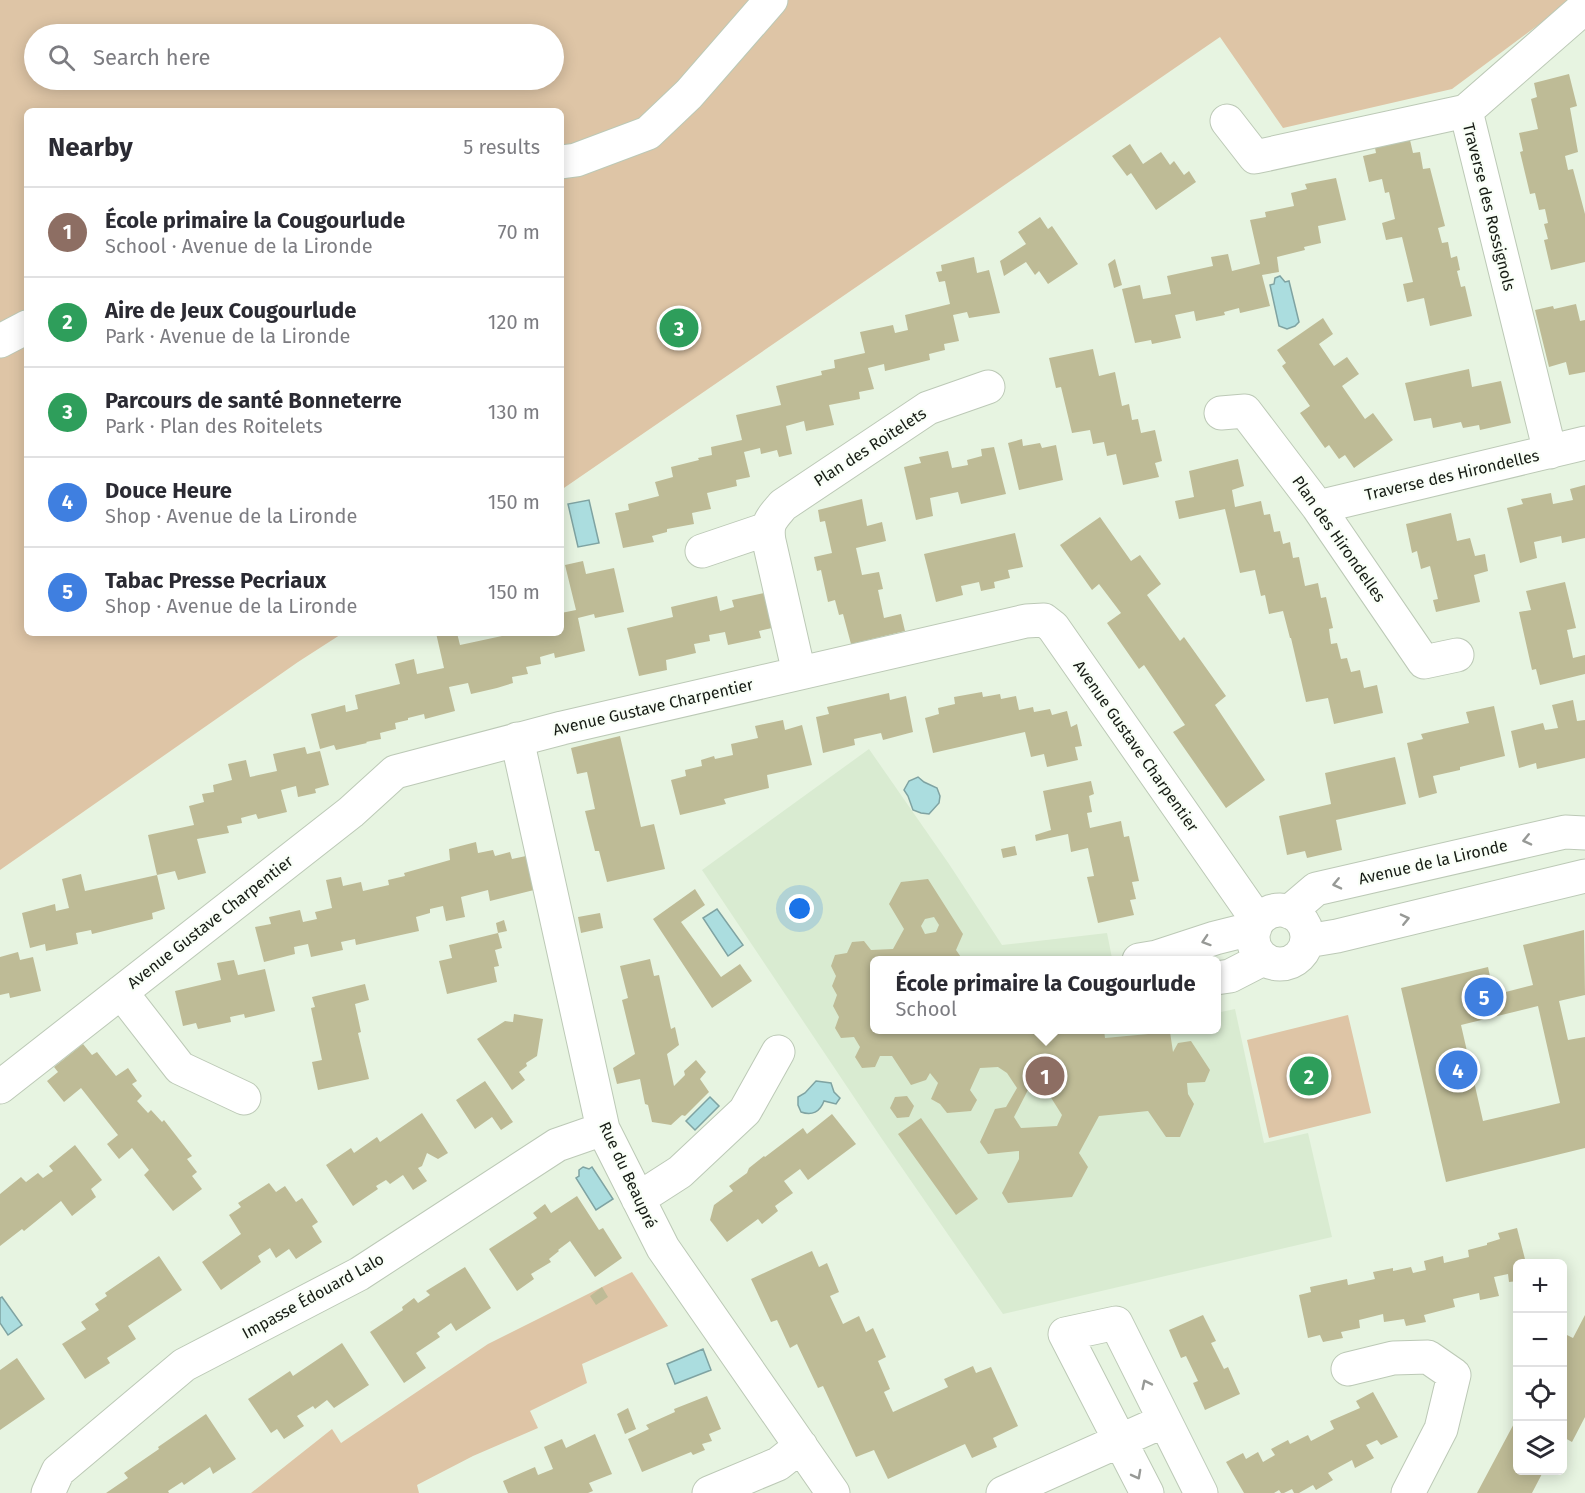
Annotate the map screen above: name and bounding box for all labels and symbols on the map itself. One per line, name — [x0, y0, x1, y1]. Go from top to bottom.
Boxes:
street label: Traverse des Rossignols — [1459, 121, 1519, 293]
pin: 3 — [660, 306, 698, 350]
street label: Plan des Roitelets — [810, 404, 930, 490]
street label: Traverse des Hirondelles — [1363, 446, 1541, 504]
street label: Plan des Hirondelles — [1288, 472, 1390, 606]
street label: Avenue Gustave Charpentier — [1069, 657, 1203, 836]
street label: Avenue Gustave Charpentier — [551, 675, 756, 739]
one-way arrow — [1523, 833, 1533, 846]
street label: Avenue de la Lironde — [1357, 836, 1509, 888]
street label: Avenue Gustave Charpentier — [123, 851, 297, 993]
one-way arrow — [1333, 877, 1343, 890]
your location — [785, 894, 814, 923]
one-way arrow — [1400, 914, 1410, 927]
one-way arrow — [1201, 934, 1212, 947]
pin: 5 — [1464, 974, 1504, 1020]
pin: 4 — [1438, 1048, 1478, 1092]
pin: 1 — [1026, 1054, 1064, 1098]
pin: 2 — [1290, 1054, 1328, 1098]
street label: Rue du Beaupré — [595, 1119, 661, 1231]
street label: Impasse Édouard Lalo — [238, 1248, 387, 1343]
one-way arrow — [1142, 1380, 1154, 1391]
one-way arrow — [1130, 1469, 1141, 1479]

